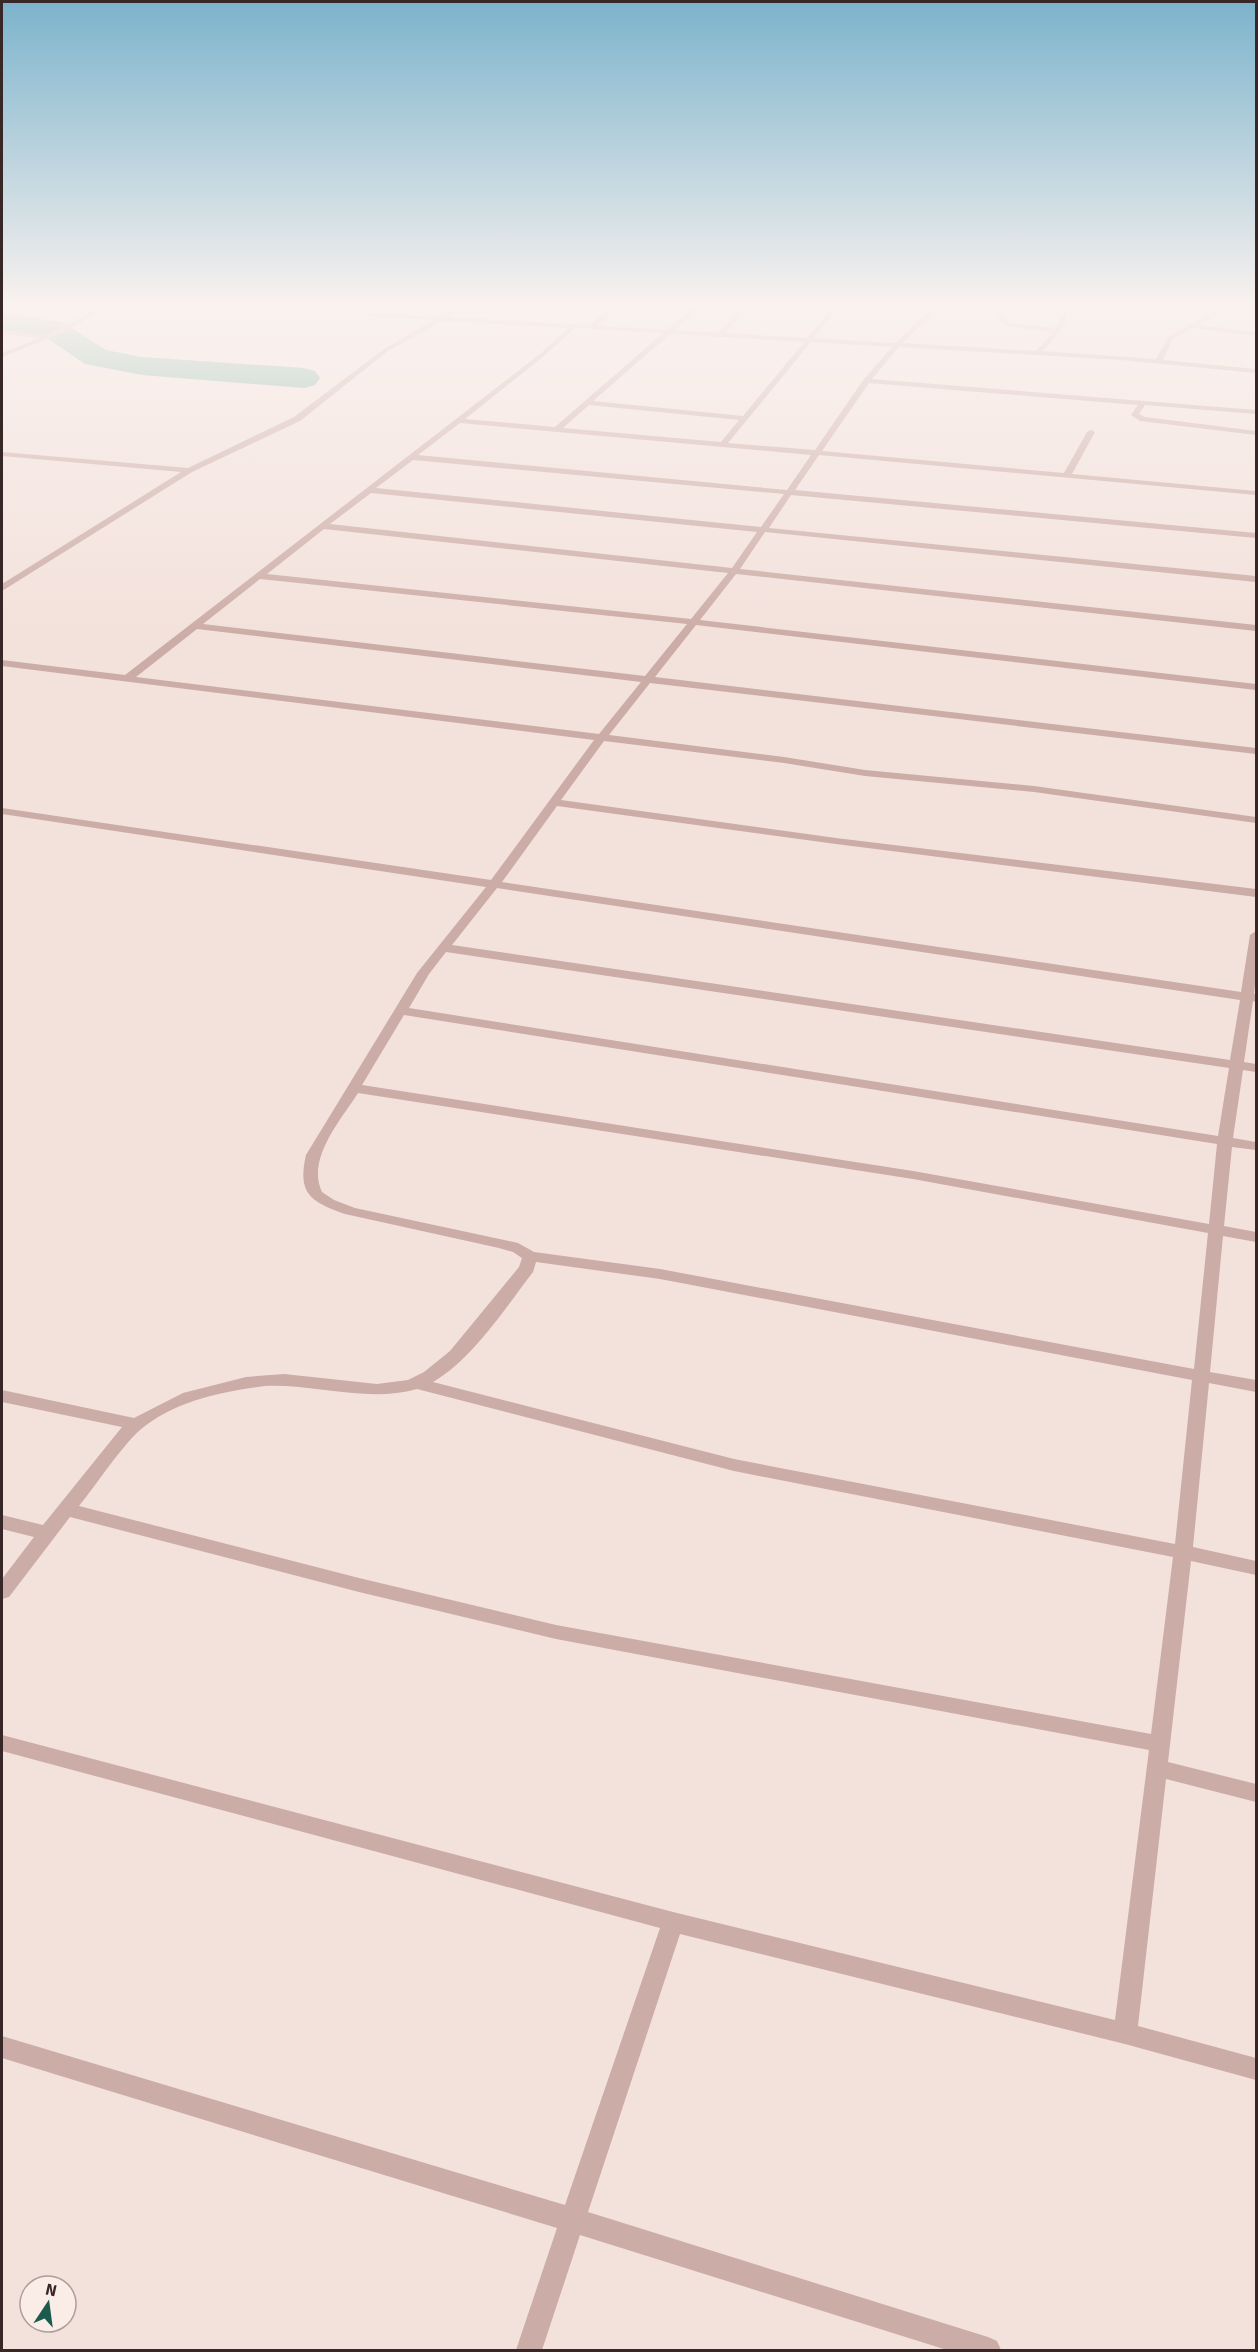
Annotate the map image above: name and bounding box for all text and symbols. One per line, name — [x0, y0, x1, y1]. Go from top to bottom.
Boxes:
north arrow — [18, 2274, 78, 2334]
text: N — [43, 2279, 59, 2301]

